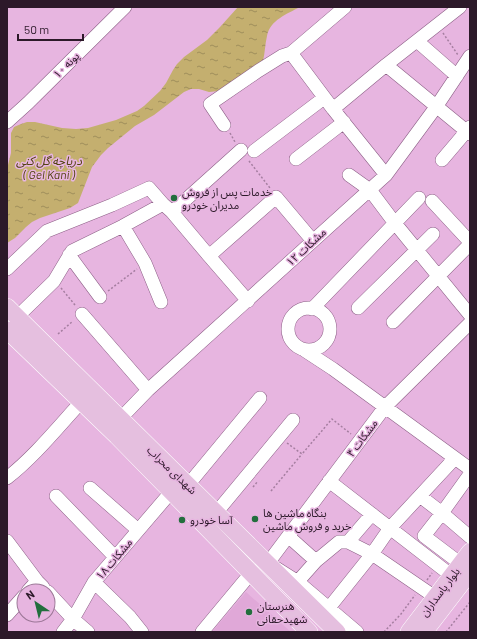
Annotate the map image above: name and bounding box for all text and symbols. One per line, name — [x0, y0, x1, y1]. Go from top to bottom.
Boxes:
scale bar — [18, 16, 83, 42]
text: 50 m — [24, 22, 49, 36]
street label: پونه ۱۰ — [50, 49, 83, 82]
water label: دریاچه گل کنی ( Gel Kani ) — [16, 153, 82, 181]
place label: خدمات پس از فروش مدیران خودرو — [182, 185, 273, 212]
marker: خدمات پس از فروش مدیران خودرو — [169, 193, 179, 203]
street label: مشکات ۱۲ — [283, 225, 328, 268]
street label: مشکات ۴ — [343, 416, 380, 459]
street label: شهدای محراب — [144, 443, 200, 498]
place label: بنگاه ماشین ها خرید و فروش ماشین — [263, 506, 352, 533]
place label: آسا خودرو — [190, 513, 233, 527]
marker: بنگاه ماشین ها خرید و فروش ماشین — [250, 514, 260, 524]
marker: آسا خودرو — [177, 515, 187, 525]
street label: مشکات ۱۸ — [93, 535, 135, 582]
street label: بلوار پاسداران — [417, 565, 464, 620]
north arrow — [16, 583, 56, 623]
text: N — [23, 587, 37, 602]
place label: هنرستان شهیدحقانی — [257, 599, 308, 626]
marker: هنرستان شهیدحقانی — [244, 607, 254, 617]

